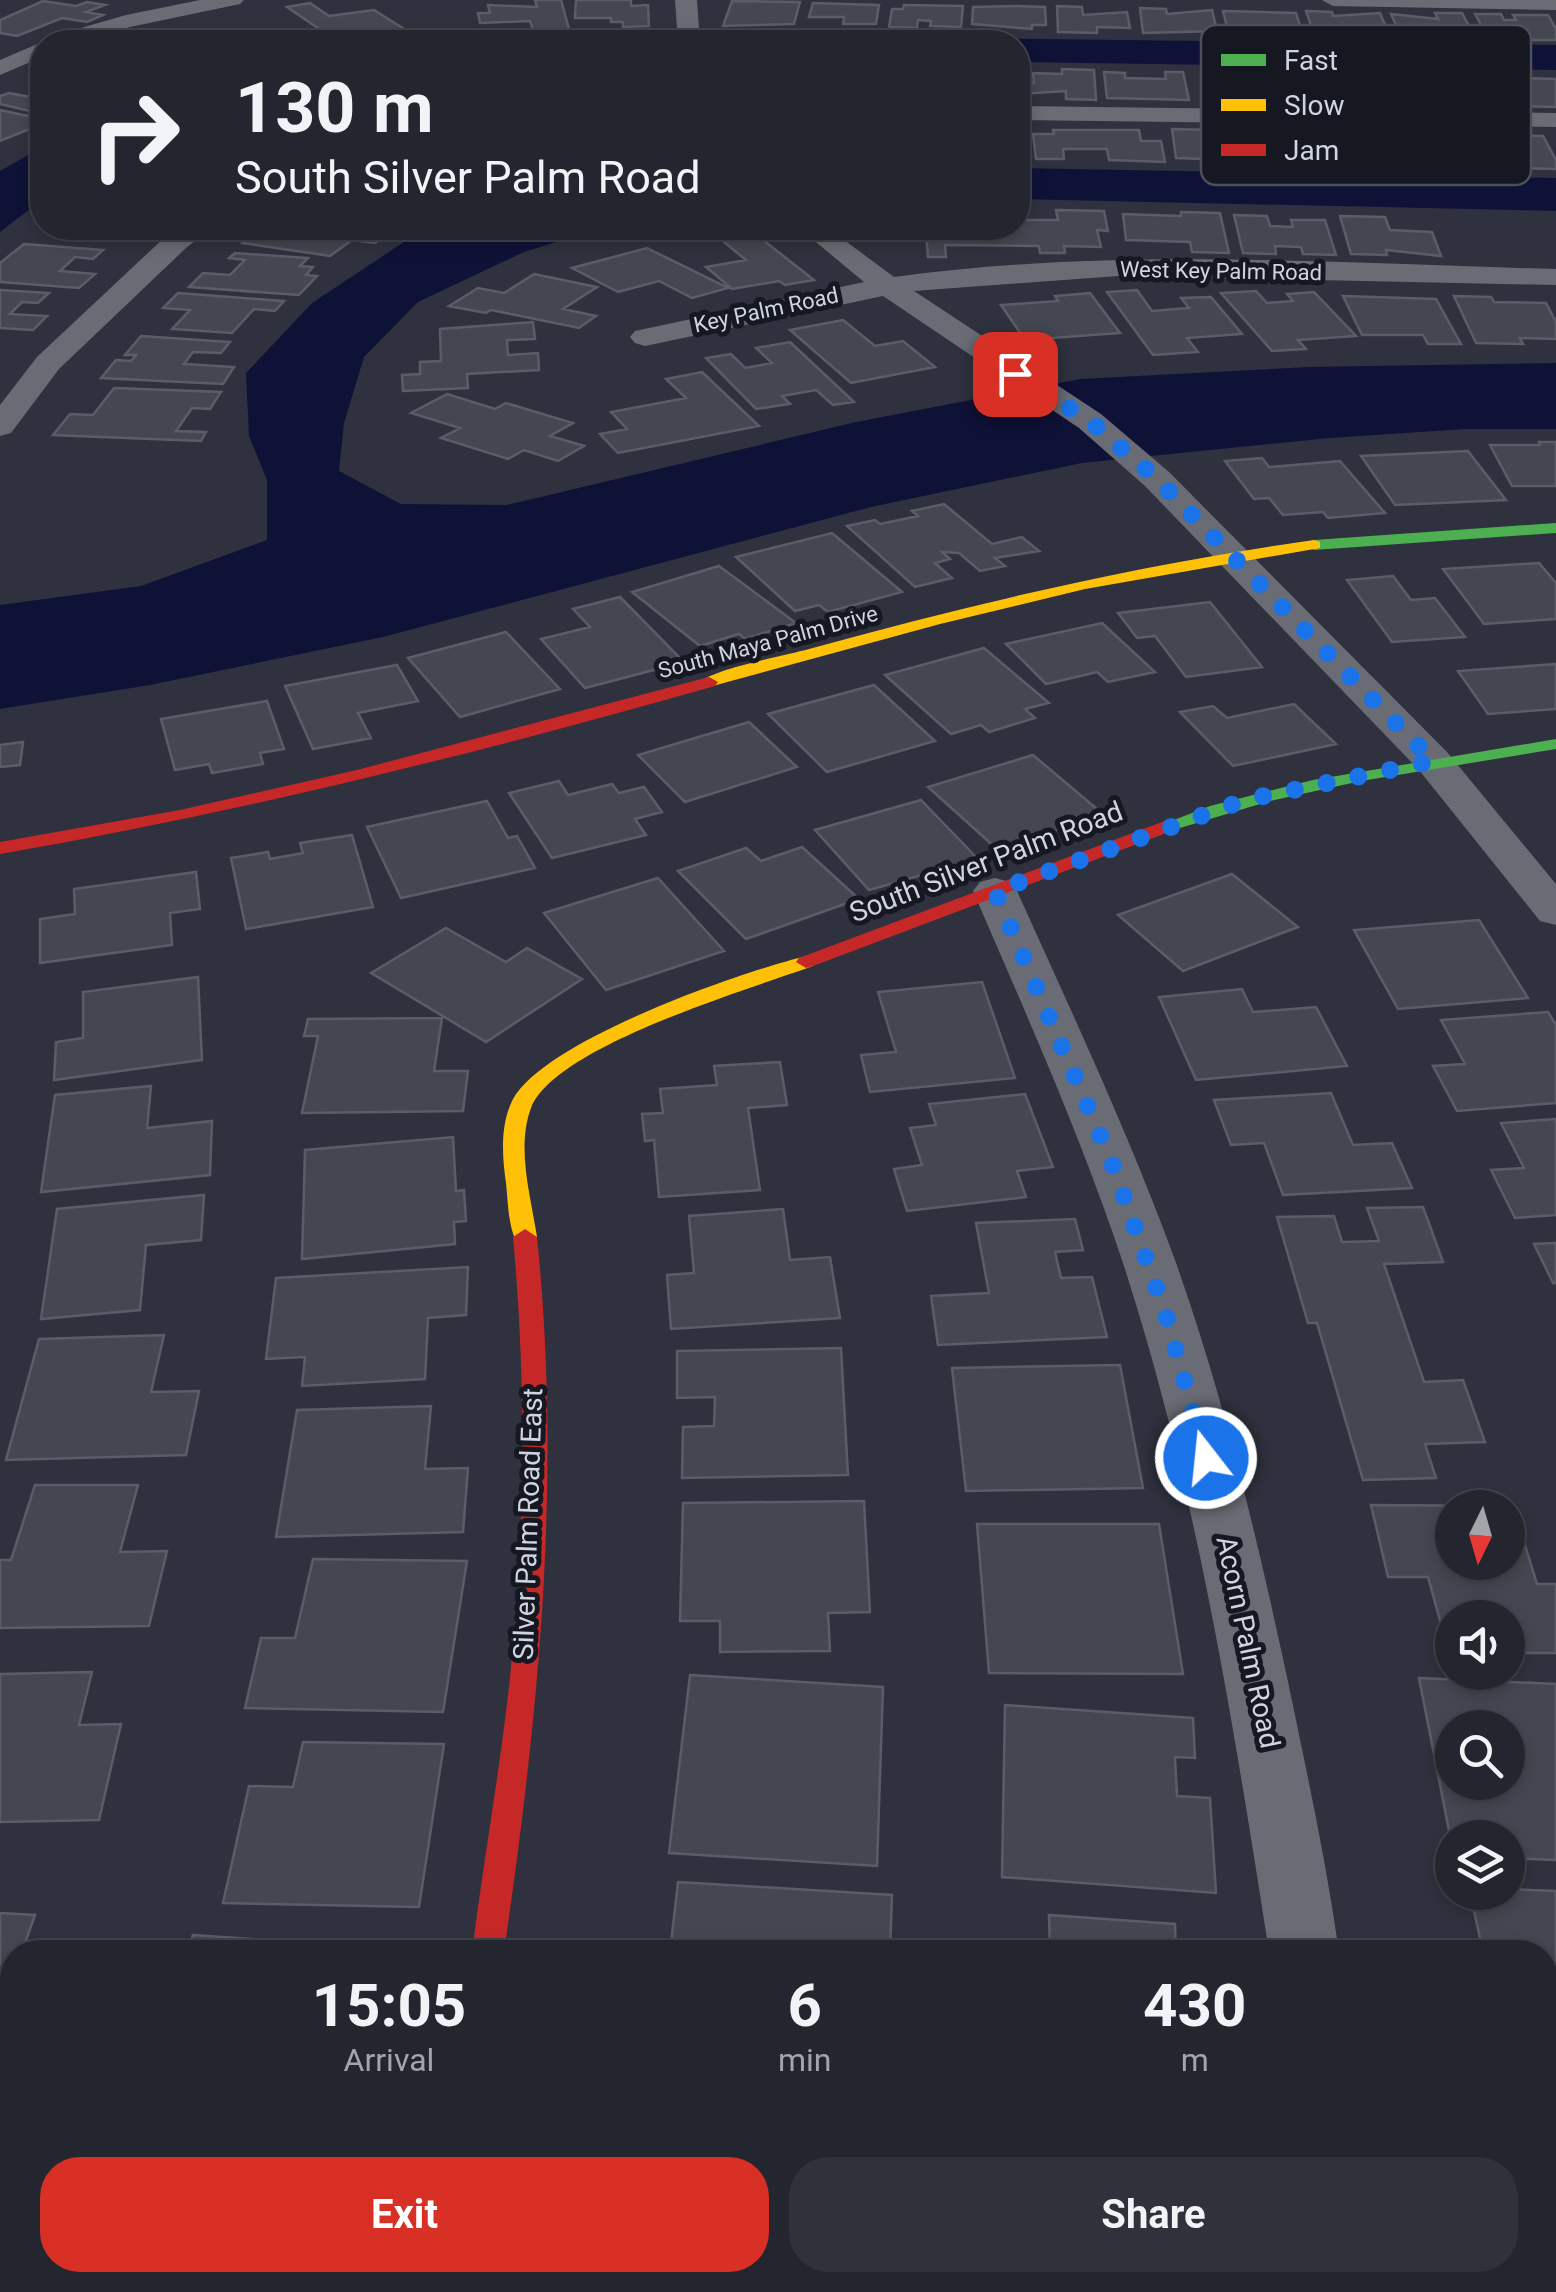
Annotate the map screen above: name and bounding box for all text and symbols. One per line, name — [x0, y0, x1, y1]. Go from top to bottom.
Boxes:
legend — [1201, 25, 1531, 185]
text: Fast — [1284, 44, 1338, 77]
text: 130 m — [235, 67, 434, 149]
icon: right — [70, 70, 200, 200]
text: Slow — [1284, 89, 1344, 122]
text: Jam — [1284, 134, 1339, 167]
text: South Silver Palm Road — [235, 151, 701, 204]
street label: West Key Palm Road — [1120, 257, 1322, 285]
street label: Key Palm Road — [691, 282, 841, 338]
pin — [973, 332, 1058, 417]
icon: arrive — [988, 347, 1043, 402]
street label: South Maya Palm Drive — [655, 601, 881, 683]
street label: South Silver Palm Road — [845, 795, 1127, 929]
street label: Silver Palm Road East — [507, 1388, 549, 1660]
position arrow — [1154, 1406, 1258, 1510]
north arrow — [1435, 1490, 1525, 1580]
map controls — [1435, 1490, 1525, 1910]
street label: Acorn Palm Road — [1209, 1533, 1287, 1751]
button: sound — [1435, 1600, 1525, 1690]
button: search — [1435, 1710, 1525, 1800]
button: layers — [1435, 1820, 1525, 1910]
text: 15:05 — [312, 1970, 466, 2041]
text: 6 — [787, 1970, 822, 2041]
text: 430 — [1143, 1970, 1246, 2041]
text: Arrival — [344, 2041, 434, 2079]
text: min — [778, 2041, 831, 2079]
text: m — [1181, 2041, 1209, 2079]
button: Exit — [40, 2157, 769, 2272]
button: Share — [789, 2157, 1518, 2272]

